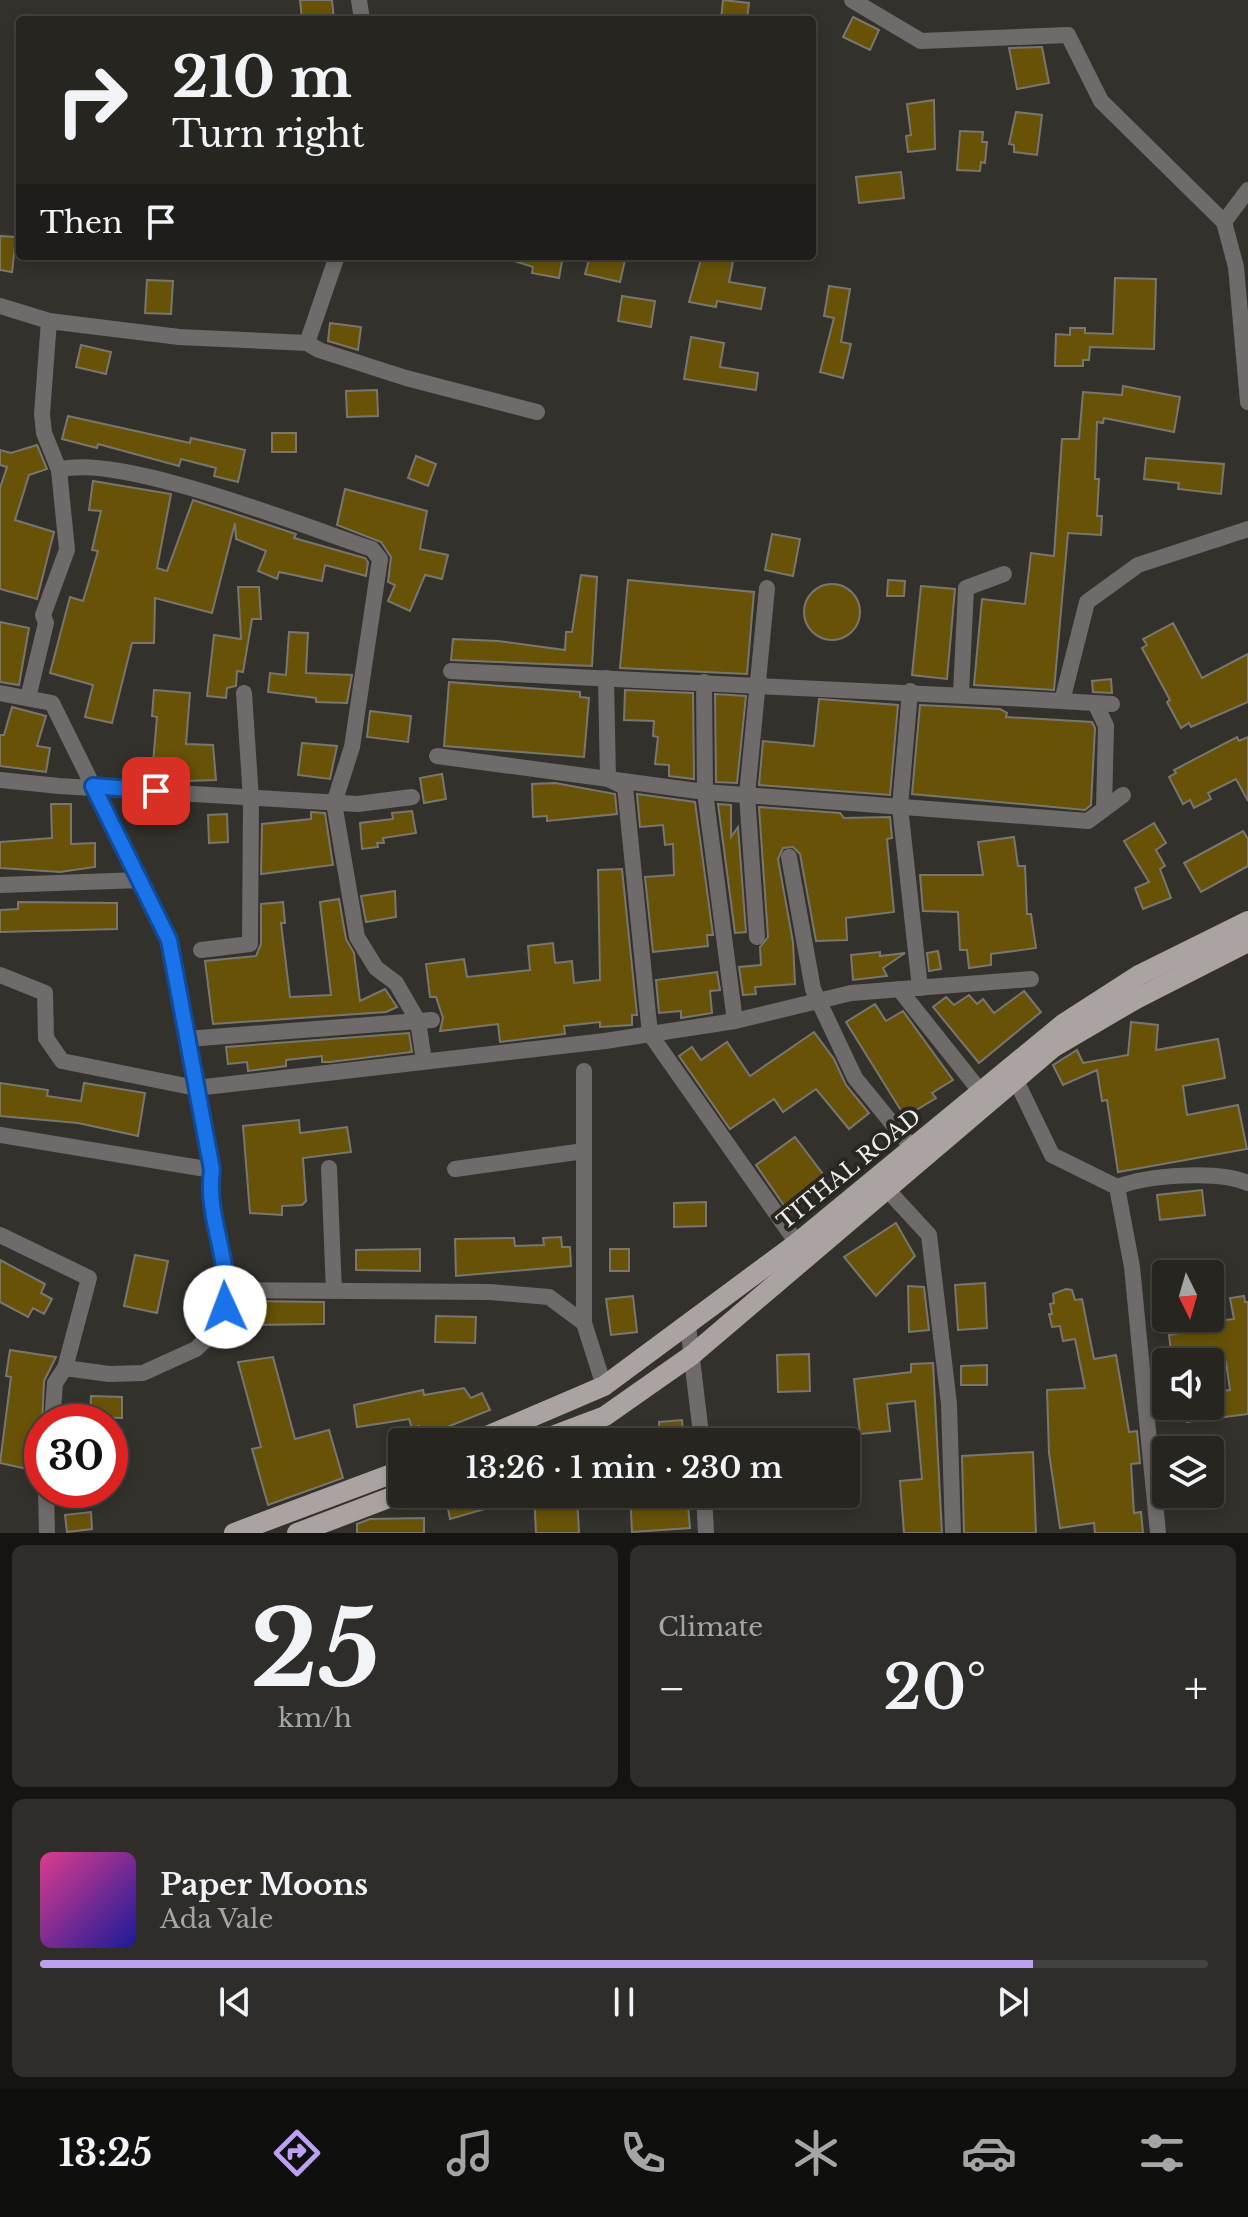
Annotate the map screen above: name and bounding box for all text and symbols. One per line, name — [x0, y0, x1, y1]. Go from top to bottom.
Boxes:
text: 210 m — [172, 43, 352, 112]
icon: right — [40, 48, 144, 152]
text: Turn right — [172, 112, 365, 157]
icon: arrive — [139, 200, 183, 244]
text: Then — [40, 204, 123, 241]
pin — [122, 757, 190, 825]
icon: arrive — [134, 769, 178, 813]
street label: TITHAL ROAD — [772, 1103, 926, 1235]
north arrow — [1152, 1260, 1224, 1332]
map controls — [1152, 1260, 1224, 1508]
position arrow — [183, 1265, 267, 1349]
button: sound — [1152, 1348, 1224, 1420]
speed limit sign: 30 — [24, 1404, 128, 1508]
button: layers — [1152, 1436, 1224, 1508]
text: 13:26 · 1 min · 230 m — [465, 1449, 783, 1486]
text: 25 — [250, 1585, 380, 1714]
text: Climate — [658, 1611, 763, 1643]
text: 20° — [883, 1651, 986, 1725]
text: − — [658, 1661, 686, 1716]
text: + — [1184, 1661, 1208, 1716]
text: km/h — [278, 1702, 352, 1734]
text: Paper Moons — [160, 1866, 368, 1903]
text: Ada Vale — [160, 1903, 273, 1935]
icon: previous — [213, 1980, 257, 2024]
icon: pause — [602, 1980, 646, 2024]
icon: next — [991, 1980, 1035, 2024]
icon: directions — [269, 2125, 325, 2181]
icon: music — [442, 2125, 498, 2181]
icon: phone — [615, 2125, 671, 2181]
icon: climate — [788, 2125, 844, 2181]
icon: car — [961, 2125, 1017, 2181]
icon: filters — [1134, 2125, 1190, 2181]
text: 13:25 — [58, 2131, 152, 2176]

